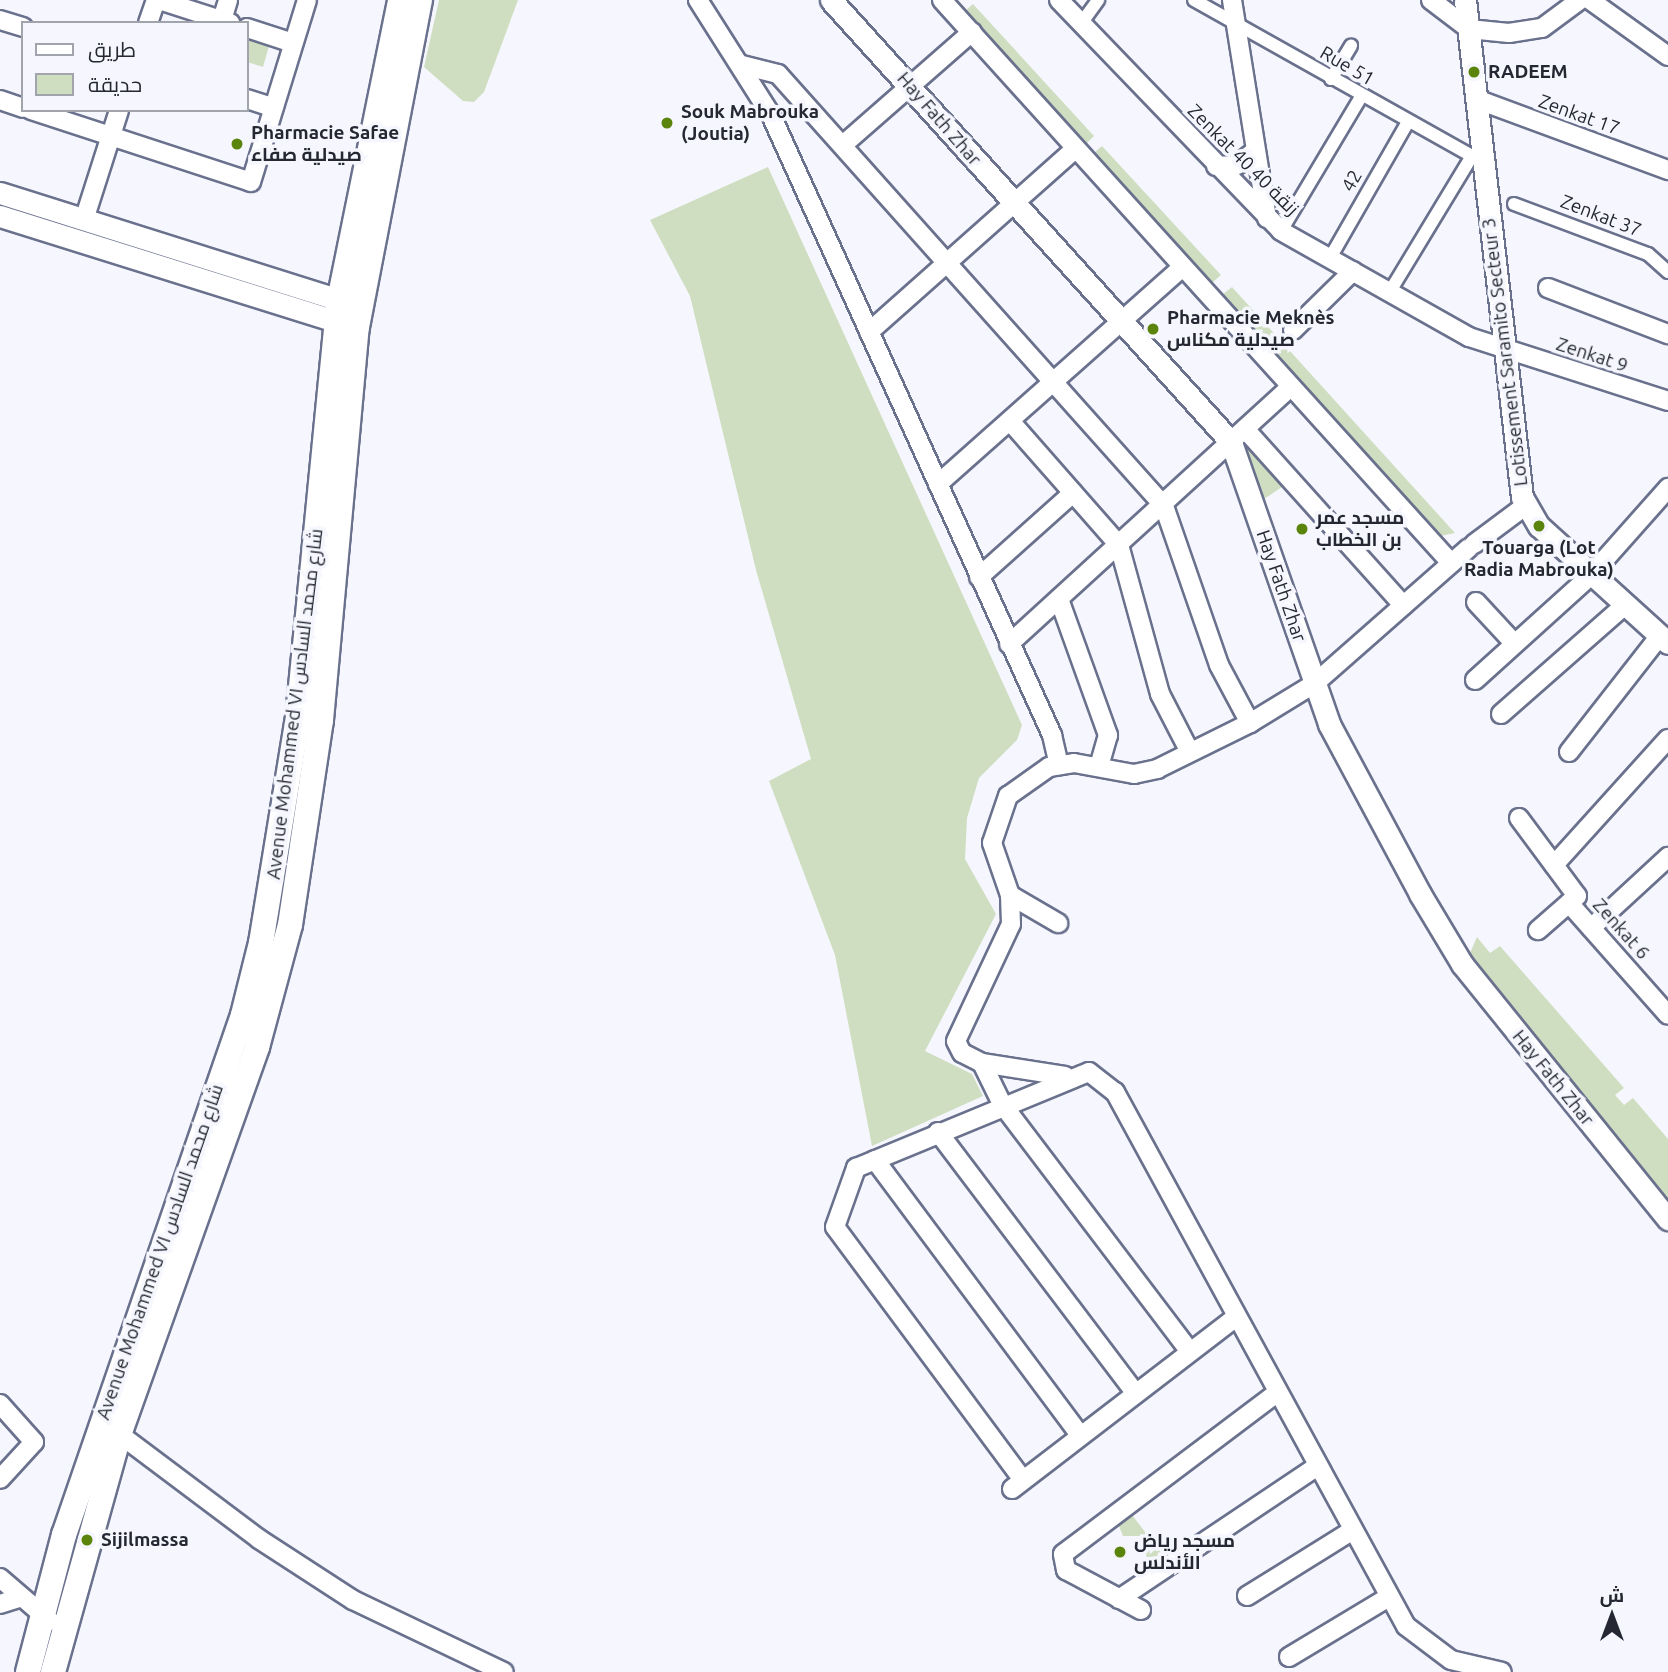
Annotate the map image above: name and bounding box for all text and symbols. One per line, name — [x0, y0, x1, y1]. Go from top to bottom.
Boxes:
legend — [21, 21, 248, 112]
text: طريق — [88, 37, 136, 61]
street label: Rue 51 — [1316, 41, 1378, 91]
place label: RADEEM — [1488, 61, 1568, 83]
marker: RADEEM — [1466, 64, 1482, 80]
street label: Hay Fath Zhar — [892, 67, 986, 171]
text: حديقة — [88, 72, 142, 96]
street label: Zenkat 17 — [1535, 90, 1623, 140]
street label: Zenkat 40 زنقة 40 — [1183, 100, 1303, 220]
place label: Souk Mabrouka (Joutia) — [681, 101, 819, 145]
marker: Souk Mabrouka (Joutia) — [659, 115, 675, 131]
place label: Pharmacie Safae صيدلية صفاء — [251, 122, 399, 166]
marker: Pharmacie Safae صيدلية صفاء — [229, 136, 245, 152]
street label: 42 — [1337, 166, 1367, 196]
street label: Zenkat 37 — [1557, 190, 1645, 242]
street label: Lotissement Saramito Secteur 3 — [1477, 216, 1533, 488]
place label: Pharmacie Meknès صيدلية مكناس — [1167, 307, 1335, 351]
marker: Pharmacie Meknès صيدلية مكناس — [1145, 321, 1161, 337]
street label: Zenkat 9 — [1553, 333, 1631, 377]
place label: مسجد عمر بن الخطاب — [1316, 507, 1404, 551]
marker: Touarga (Lot Radia Mabrouka) — [1531, 518, 1547, 534]
marker: مسجد عمر بن الخطاب — [1294, 521, 1310, 537]
street label: Avenue Mohammed VI شارع محمد السادس — [262, 527, 328, 881]
street label: Hay Fath Zhar — [1251, 527, 1311, 645]
place label: Touarga (Lot Radia Mabrouka) — [1464, 537, 1614, 581]
street label: Zenkat 6 — [1588, 894, 1654, 964]
street label: Hay Fath Zhar — [1507, 1025, 1599, 1131]
street label: Avenue Mohammed VI شارع محمد السادس — [92, 1081, 228, 1423]
place label: Sijilmassa — [101, 1529, 189, 1551]
place label: مسجد رياض الأندلس — [1134, 1530, 1235, 1574]
marker: Sijilmassa — [79, 1532, 95, 1548]
marker: مسجد رياض الأندلس — [1112, 1544, 1128, 1560]
north arrow — [1577, 1581, 1647, 1651]
text: ش — [1600, 1584, 1624, 1606]

